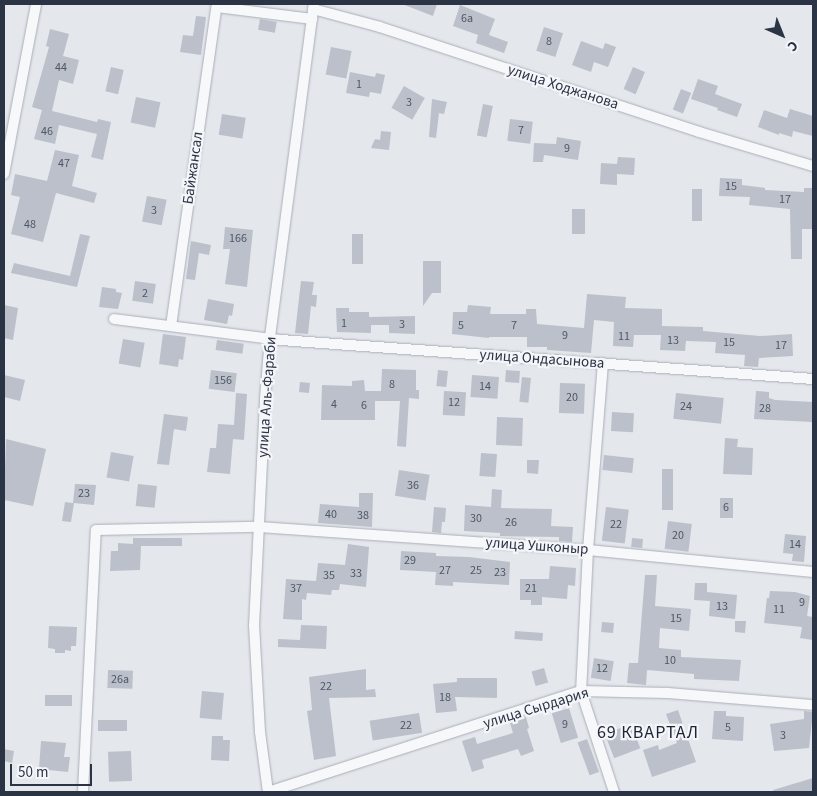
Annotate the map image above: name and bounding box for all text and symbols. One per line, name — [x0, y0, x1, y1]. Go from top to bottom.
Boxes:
north arrow — [757, 10, 807, 60]
house number: 6а — [461, 12, 473, 26]
house number: 8 — [546, 35, 552, 49]
text: С — [783, 36, 802, 56]
house number: 44 — [55, 61, 67, 75]
street label: улица Ходжанова — [505, 61, 621, 113]
house number: 1 — [356, 78, 362, 92]
house number: 3 — [406, 96, 412, 110]
house number: 7 — [518, 124, 524, 138]
house number: 46 — [41, 125, 53, 139]
street label: Байжансал — [179, 131, 207, 205]
house number: 9 — [564, 142, 570, 156]
house number: 47 — [58, 157, 70, 171]
house number: 15 — [725, 180, 737, 194]
house number: 17 — [779, 193, 791, 207]
house number: 3 — [151, 204, 157, 218]
house number: 48 — [24, 218, 36, 232]
house number: 166 — [229, 232, 247, 246]
house number: 2 — [142, 287, 148, 301]
house number: 1 — [341, 317, 347, 331]
house number: 3 — [399, 318, 405, 332]
house number: 5 — [458, 319, 464, 333]
house number: 7 — [511, 319, 517, 333]
house number: 9 — [562, 329, 568, 343]
house number: 11 — [618, 330, 630, 344]
house number: 13 — [667, 334, 679, 348]
street label: улица Аль-Фараби — [254, 336, 280, 458]
house number: 15 — [723, 336, 735, 350]
house number: 17 — [775, 339, 787, 353]
street label: улица Ондасынова — [479, 346, 605, 372]
house number: 156 — [214, 374, 232, 388]
house number: 8 — [389, 378, 395, 392]
house number: 14 — [479, 380, 491, 394]
house number: 20 — [566, 391, 578, 405]
house number: 12 — [448, 396, 460, 410]
house number: 4 — [331, 398, 337, 412]
house number: 6 — [361, 399, 367, 413]
house number: 24 — [680, 400, 692, 414]
house number: 28 — [759, 402, 771, 416]
house number: 36 — [407, 479, 419, 493]
house number: 23 — [78, 487, 90, 501]
house number: 6 — [723, 501, 729, 515]
house number: 40 — [325, 508, 337, 522]
house number: 38 — [357, 509, 369, 523]
house number: 30 — [470, 512, 482, 526]
house number: 26 — [505, 516, 517, 530]
house number: 22 — [610, 518, 622, 532]
house number: 20 — [672, 529, 684, 543]
street label: улица Ушконыр — [485, 533, 589, 559]
house number: 14 — [789, 538, 801, 552]
house number: 29 — [404, 554, 416, 568]
house number: 27 — [439, 564, 451, 578]
house number: 25 — [470, 564, 482, 578]
house number: 23 — [494, 566, 506, 580]
house number: 33 — [350, 567, 362, 581]
house number: 35 — [323, 569, 335, 583]
house number: 37 — [290, 582, 302, 596]
house number: 21 — [525, 582, 537, 596]
house number: 9 — [799, 596, 805, 610]
house number: 13 — [716, 600, 728, 614]
house number: 11 — [773, 603, 785, 617]
house number: 15 — [670, 612, 682, 626]
house number: 10 — [664, 654, 676, 668]
house number: 12 — [596, 662, 608, 676]
house number: 26а — [111, 673, 129, 687]
house number: 22 — [320, 680, 332, 694]
street label: улица Сырдария — [481, 683, 591, 733]
house number: 18 — [439, 691, 451, 705]
house number: 9 — [562, 718, 568, 732]
house number: 22 — [400, 719, 412, 733]
house number: 5 — [725, 721, 731, 735]
district label: 69 КВАРТАЛ — [596, 722, 700, 744]
house number: 3 — [780, 729, 786, 743]
scale bar — [12, 754, 95, 786]
text: 50 m — [18, 762, 48, 783]

